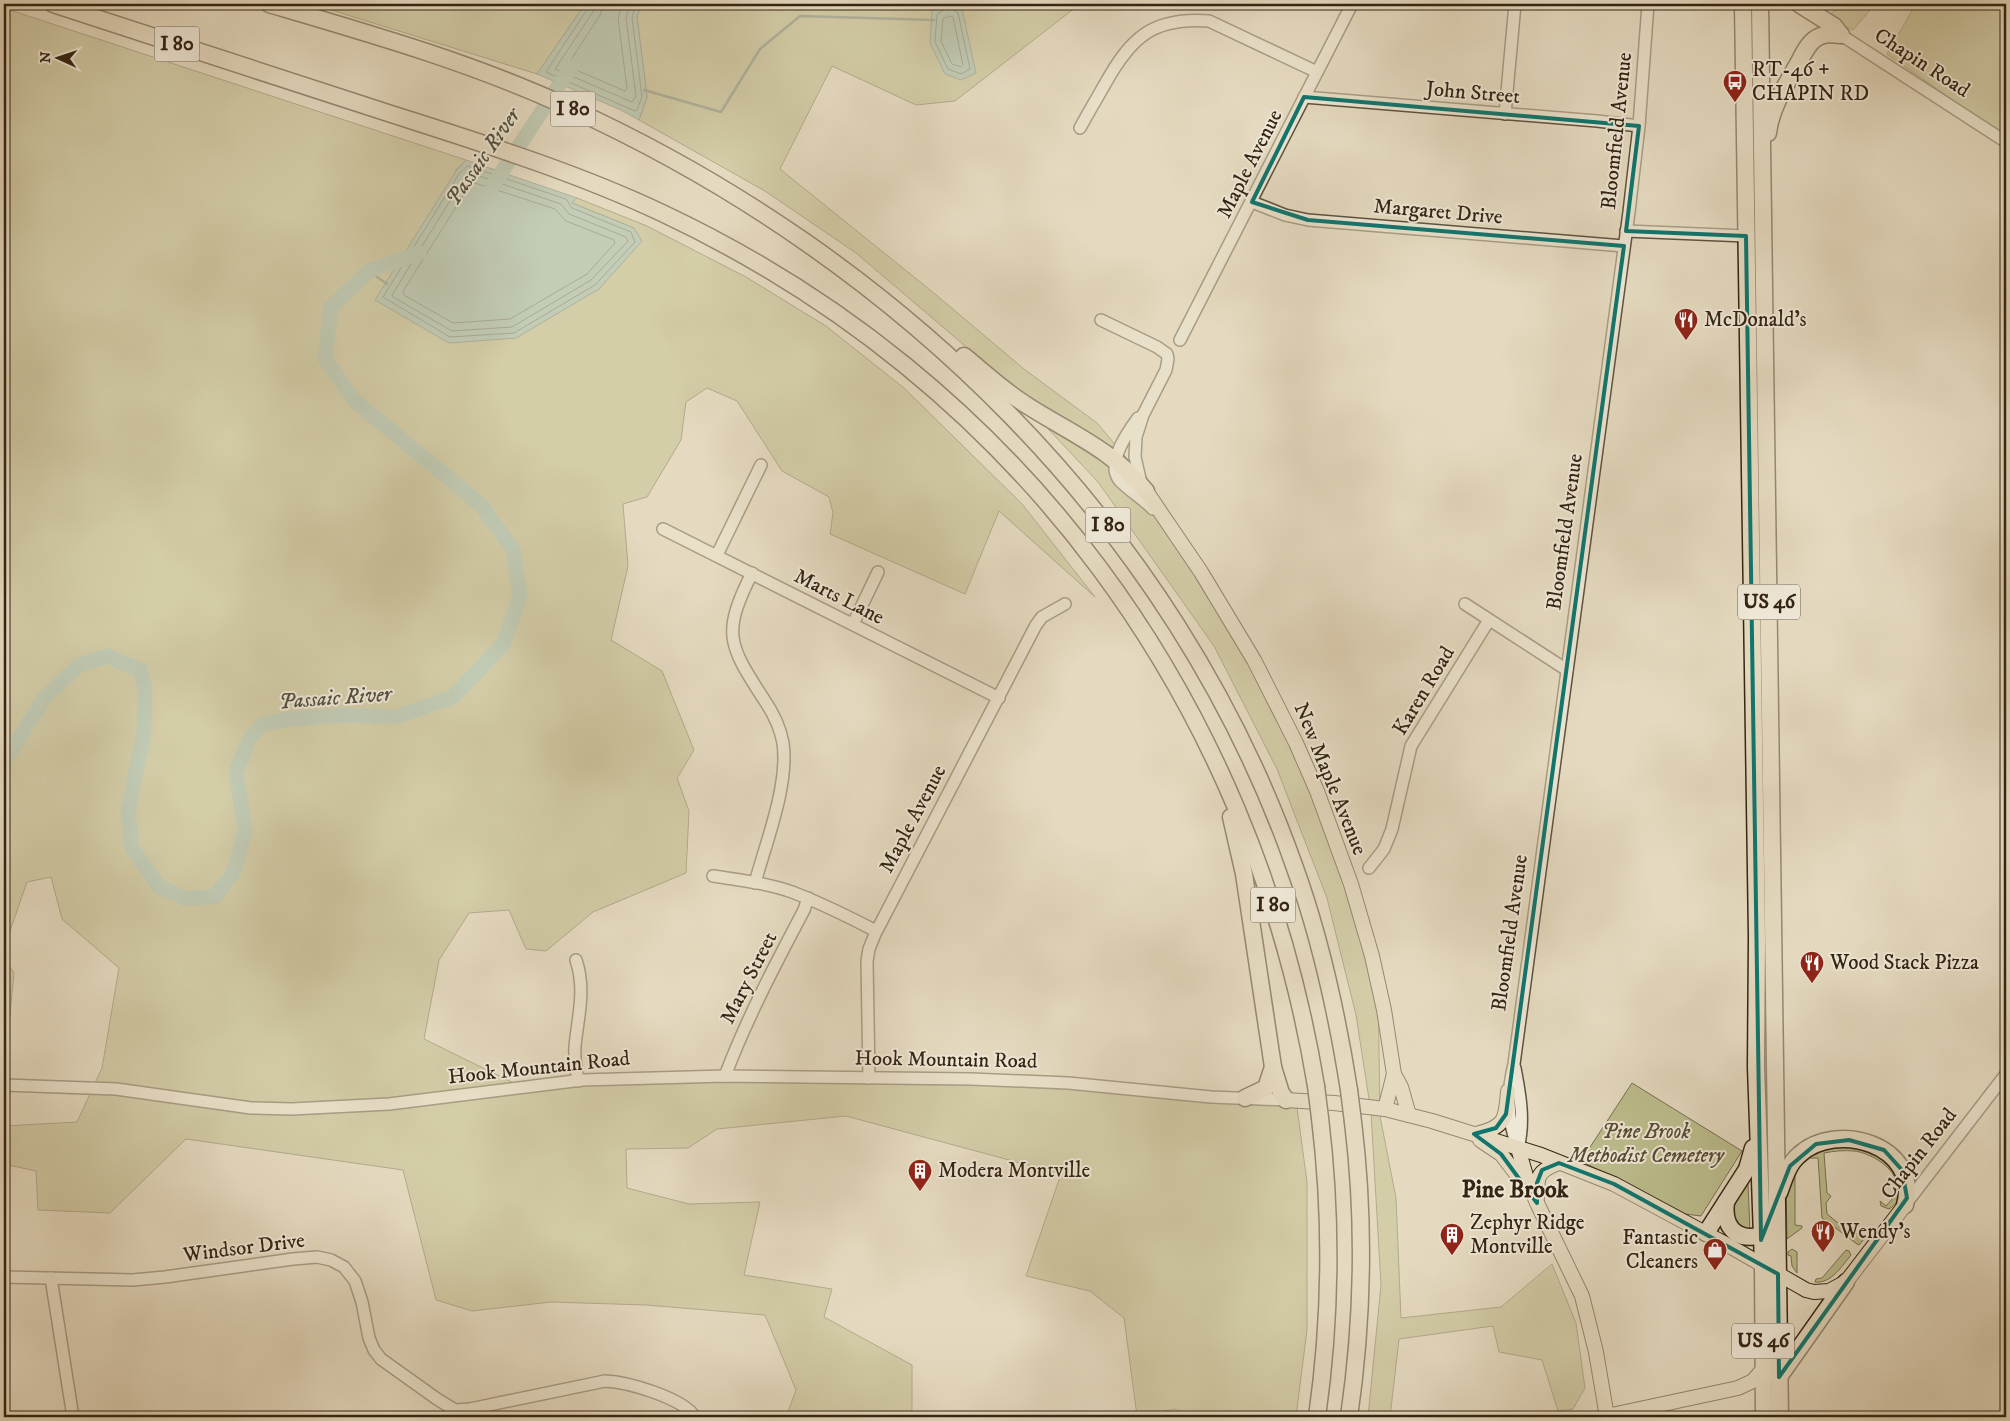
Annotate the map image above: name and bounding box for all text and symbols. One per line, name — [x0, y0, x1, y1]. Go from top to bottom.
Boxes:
street label: Chapin Road — [1869, 22, 1975, 104]
road number: I 80 — [154, 27, 200, 62]
north arrow — [32, 32, 82, 82]
text: N — [37, 51, 55, 64]
street label: Bloomfield Avenue — [1596, 51, 1638, 211]
place label: RT-46 + CHAPIN RD — [1752, 57, 1869, 107]
bus stop icon: RT-46 + CHAPIN RD — [1722, 69, 1748, 103]
street label: John Street — [1423, 76, 1521, 110]
road number: I 80 — [550, 92, 596, 126]
water label: Passaic River — [440, 101, 528, 211]
street label: Maple Avenue — [1212, 105, 1289, 223]
street label: Margaret Drive — [1372, 193, 1504, 231]
restaurant icon: McDonald's — [1673, 307, 1699, 341]
place label: McDonald's — [1704, 307, 1807, 333]
street label: Bloomfield Avenue — [1541, 452, 1589, 612]
road number: I 80 — [1086, 508, 1130, 542]
street label: Marts Lane — [790, 563, 889, 631]
road number: US 46 — [1738, 584, 1800, 620]
street label: Karen Road — [1387, 641, 1461, 740]
water label: Passaic River — [278, 680, 394, 715]
street label: New Maple Avenue — [1288, 699, 1373, 859]
street label: Maple Avenue — [874, 760, 952, 877]
street label: Bloomfield Avenue — [1486, 853, 1534, 1013]
road number: I 80 — [1250, 888, 1296, 922]
street label: Mary Street — [715, 927, 783, 1028]
restaurant icon: Wood Stack Pizza — [1799, 950, 1825, 984]
place label: Wood Stack Pizza — [1829, 950, 1979, 976]
street label: Hook Mountain Road — [447, 1045, 632, 1090]
street label: Hook Mountain Road — [854, 1045, 1038, 1075]
street label: Chapin Road — [1875, 1103, 1963, 1205]
park label: Pine Brook Methodist Cemetery — [1566, 1119, 1725, 1169]
building icon: Modera Montville — [907, 1158, 933, 1192]
place label: Modera Montville — [938, 1158, 1090, 1184]
district label: Pine Brook — [1462, 1175, 1570, 1205]
place label: Zephyr Ridge Montville — [1470, 1210, 1585, 1260]
restaurant icon: Wendy's — [1810, 1219, 1836, 1253]
place label: Wendy's — [1839, 1219, 1911, 1245]
building icon: Zephyr Ridge Montville — [1439, 1222, 1465, 1256]
place label: Fantastic Cleaners — [1622, 1225, 1698, 1275]
street label: Windsor Drive — [181, 1228, 307, 1268]
shop icon: Fantastic Cleaners — [1702, 1237, 1728, 1271]
road number: US 46 — [1732, 1324, 1794, 1358]

